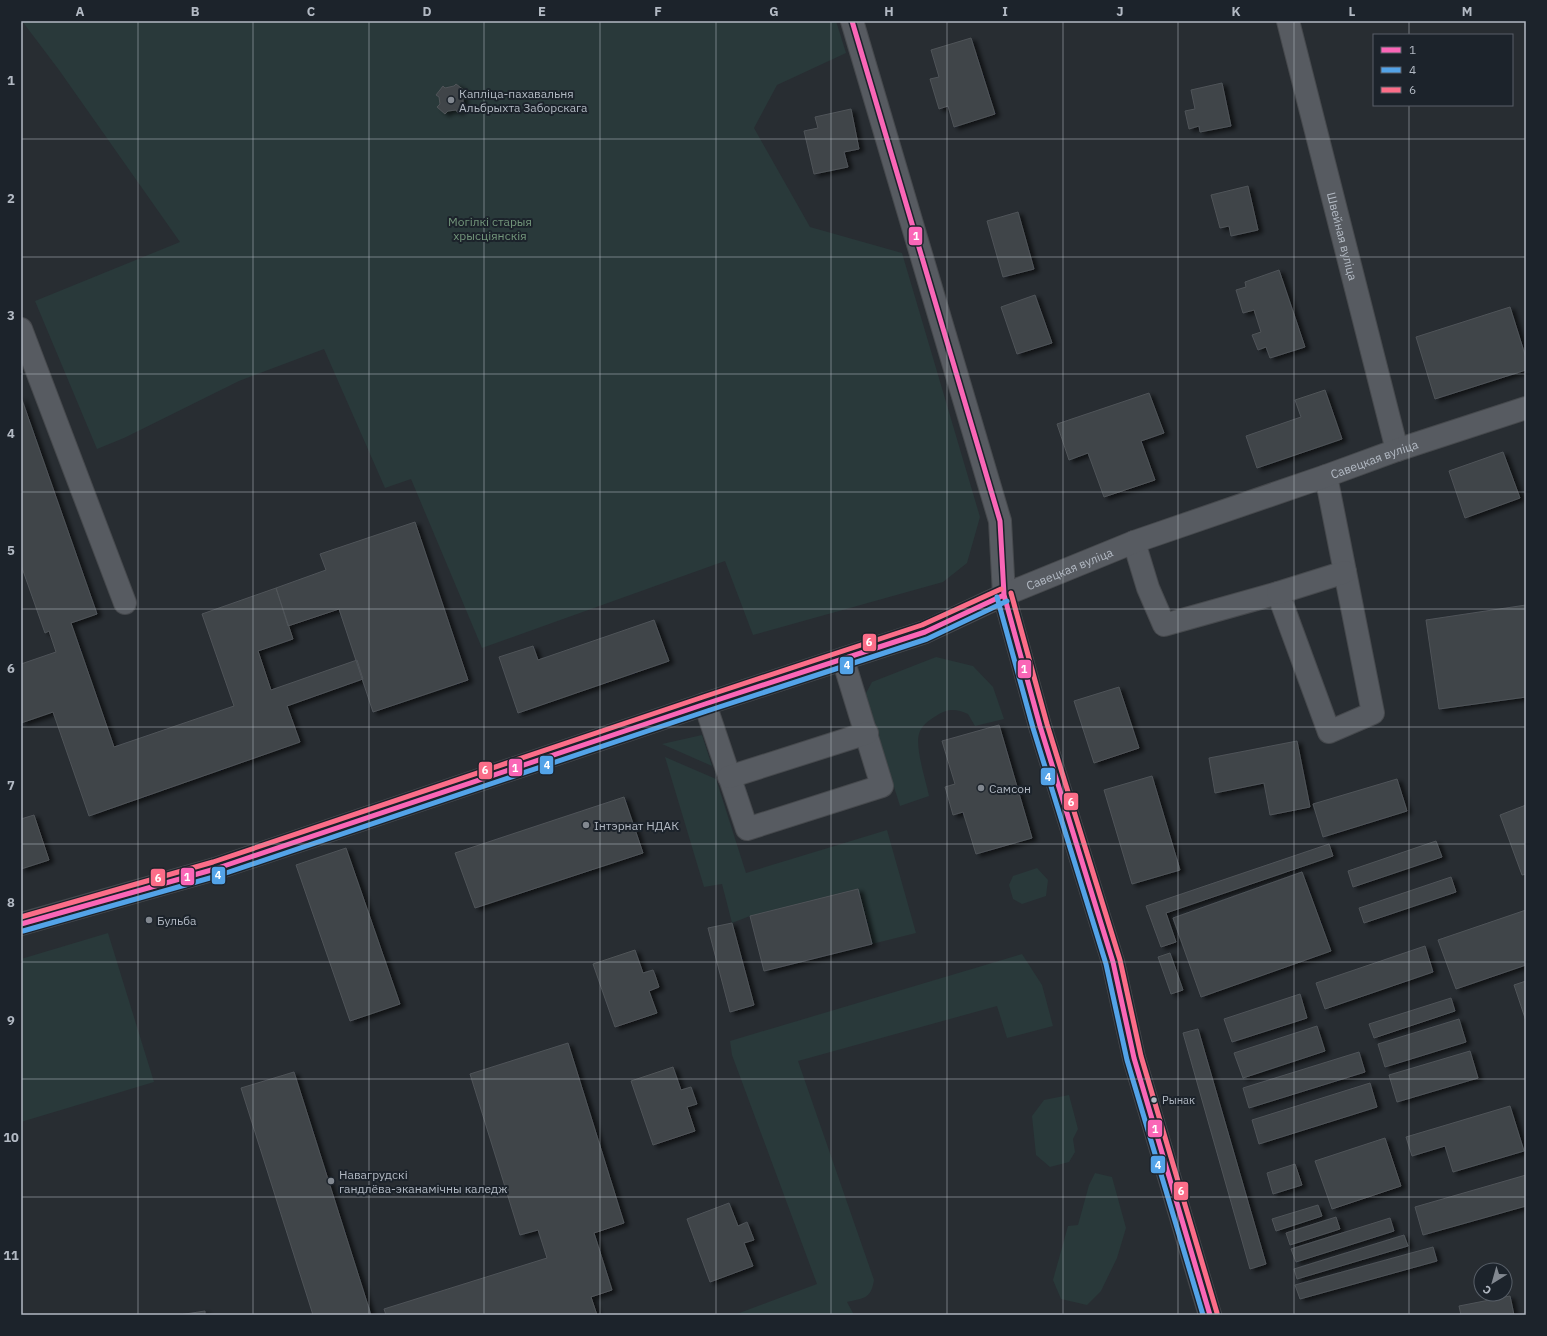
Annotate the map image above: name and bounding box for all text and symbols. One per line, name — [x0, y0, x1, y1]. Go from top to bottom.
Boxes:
text: A — [76, 3, 85, 20]
text: B — [191, 3, 200, 20]
text: C — [307, 3, 316, 20]
text: D — [422, 3, 432, 20]
text: E — [538, 3, 546, 20]
text: F — [654, 3, 662, 20]
text: G — [769, 3, 779, 20]
text: H — [884, 3, 894, 20]
text: I — [1002, 3, 1008, 20]
text: J — [1116, 3, 1124, 20]
text: K — [1231, 3, 1241, 20]
text: L — [1349, 3, 1356, 20]
text: M — [1462, 3, 1472, 20]
legend — [1373, 34, 1513, 106]
text: 1 — [1409, 42, 1416, 57]
text: 4 — [1409, 62, 1416, 77]
text: 1 — [7, 72, 15, 89]
text: 6 — [1409, 82, 1416, 97]
place label: Капліца-пахавальня Альбрыхта Заборскага — [459, 86, 588, 115]
marker: Капліца-пахавальня Альбрыхта Заборскага — [446, 95, 456, 105]
text: 2 — [7, 190, 15, 207]
street label: Швейная вуліца — [1324, 190, 1361, 282]
park label: Могілкі старыя хрысціянскія — [448, 214, 532, 243]
line badge: 1 — [908, 226, 923, 246]
text: 1 — [913, 229, 920, 243]
text: 3 — [7, 307, 15, 324]
text: 4 — [7, 425, 15, 442]
street label: Савецкая вуліца — [1328, 436, 1421, 481]
text: 5 — [7, 542, 15, 559]
street label: Савецкая вуліца — [1024, 544, 1116, 593]
line badge: 6 — [862, 633, 877, 652]
text: 6 — [866, 635, 873, 649]
line badge: 4 — [839, 656, 854, 675]
text: 4 — [844, 658, 851, 672]
line badge: 1 — [1017, 659, 1032, 679]
text: 6 — [7, 660, 15, 677]
text: 1 — [1021, 662, 1028, 676]
line badge: 4 — [539, 755, 554, 775]
line badge: 1 — [508, 758, 523, 777]
text: 4 — [544, 758, 551, 772]
line badge: 6 — [478, 761, 493, 780]
text: 1 — [512, 761, 519, 775]
text: 6 — [482, 763, 489, 777]
line badge: 4 — [1040, 767, 1056, 786]
text: 4 — [1045, 770, 1052, 784]
text: 7 — [7, 777, 15, 794]
place label: Самсон — [989, 781, 1031, 796]
marker: Самсон — [976, 783, 986, 793]
line badge: 6 — [1063, 792, 1079, 811]
text: 6 — [1068, 795, 1075, 809]
place label: Інтэрнат НДАК — [594, 818, 679, 833]
marker: Інтэрнат НДАК — [581, 820, 591, 830]
line badge: 4 — [211, 866, 226, 885]
line badge: 1 — [180, 867, 195, 886]
line badge: 6 — [150, 868, 166, 887]
text: 4 — [215, 868, 222, 882]
text: 1 — [184, 870, 191, 884]
text: 6 — [155, 871, 162, 885]
text: 8 — [7, 894, 15, 911]
place label: Бульба — [157, 913, 197, 928]
marker: Бульба — [144, 915, 154, 925]
text: 9 — [7, 1012, 15, 1029]
place label: Рынак — [1162, 1093, 1195, 1107]
marker: Рынак — [1149, 1095, 1159, 1105]
line badge: 1 — [1147, 1119, 1163, 1138]
text: 1 — [1152, 1122, 1159, 1136]
text: 10 — [3, 1129, 19, 1146]
line badge: 4 — [1150, 1155, 1166, 1174]
text: 4 — [1155, 1158, 1162, 1172]
place label: Навагрудскі гандлёва-эканамічны каледж — [339, 1167, 507, 1196]
marker: Навагрудскі гандлёва-эканамічны каледж — [326, 1176, 336, 1186]
line badge: 6 — [1173, 1181, 1189, 1201]
text: 6 — [1178, 1184, 1185, 1198]
text: 11 — [3, 1247, 19, 1264]
north arrow — [1473, 1262, 1513, 1302]
text: С — [1480, 1282, 1494, 1298]

